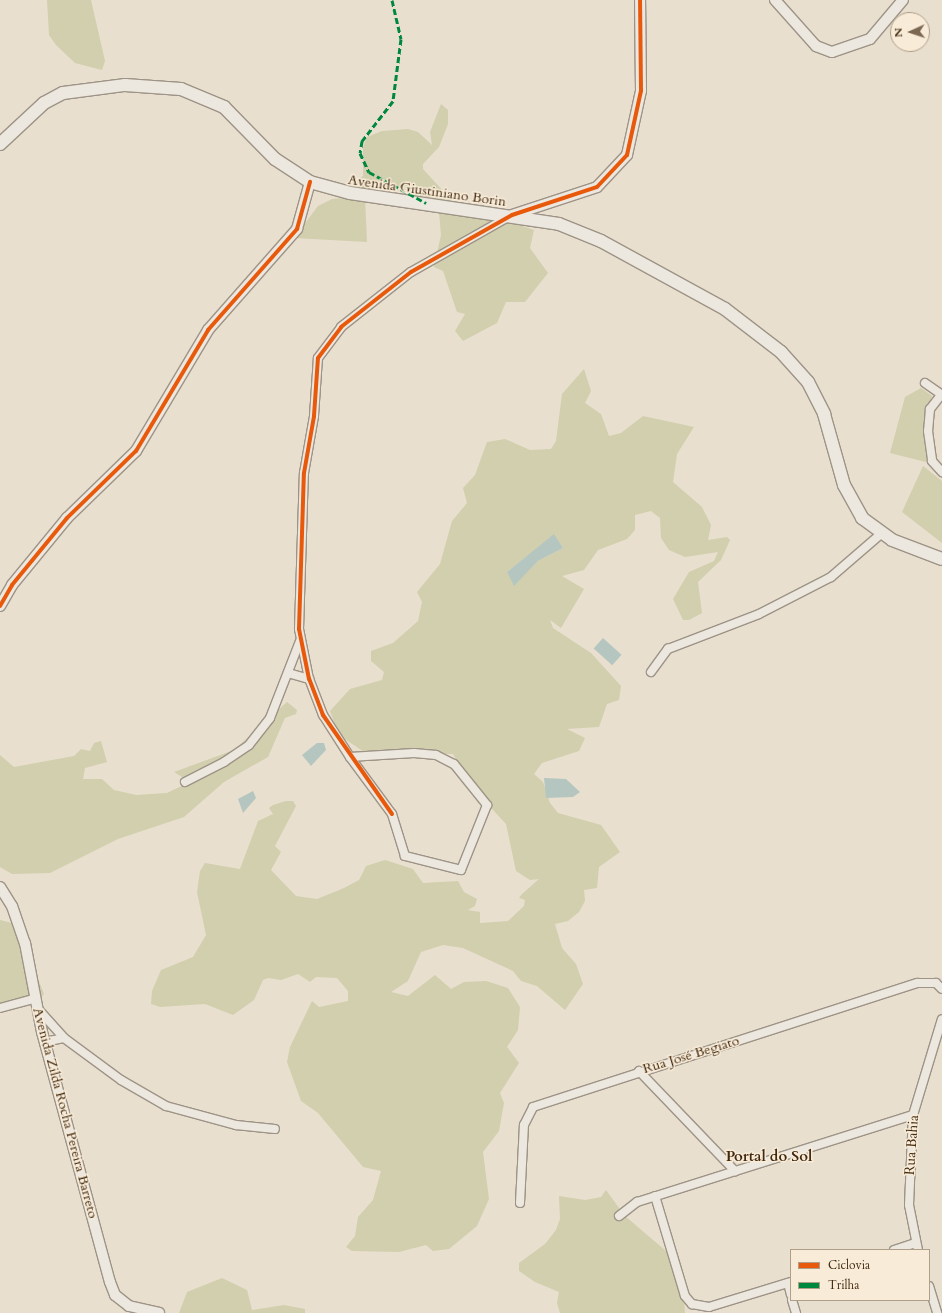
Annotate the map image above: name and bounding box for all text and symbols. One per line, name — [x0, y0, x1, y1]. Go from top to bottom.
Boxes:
north arrow — [890, 12, 930, 52]
text: N — [891, 27, 906, 38]
street label: Avenida Giustiniano Borin — [347, 172, 507, 210]
street label: Avenida Zilda Rocha Pereira Barreto — [29, 1006, 101, 1220]
street label: Rua José Begiato — [641, 1032, 741, 1078]
street label: Rua Bahia — [902, 1114, 922, 1176]
district label: Portal do Sol — [726, 1148, 812, 1166]
legend — [790, 1249, 930, 1301]
text: Ciclovia — [828, 1257, 870, 1273]
text: Trilha — [828, 1277, 859, 1293]

